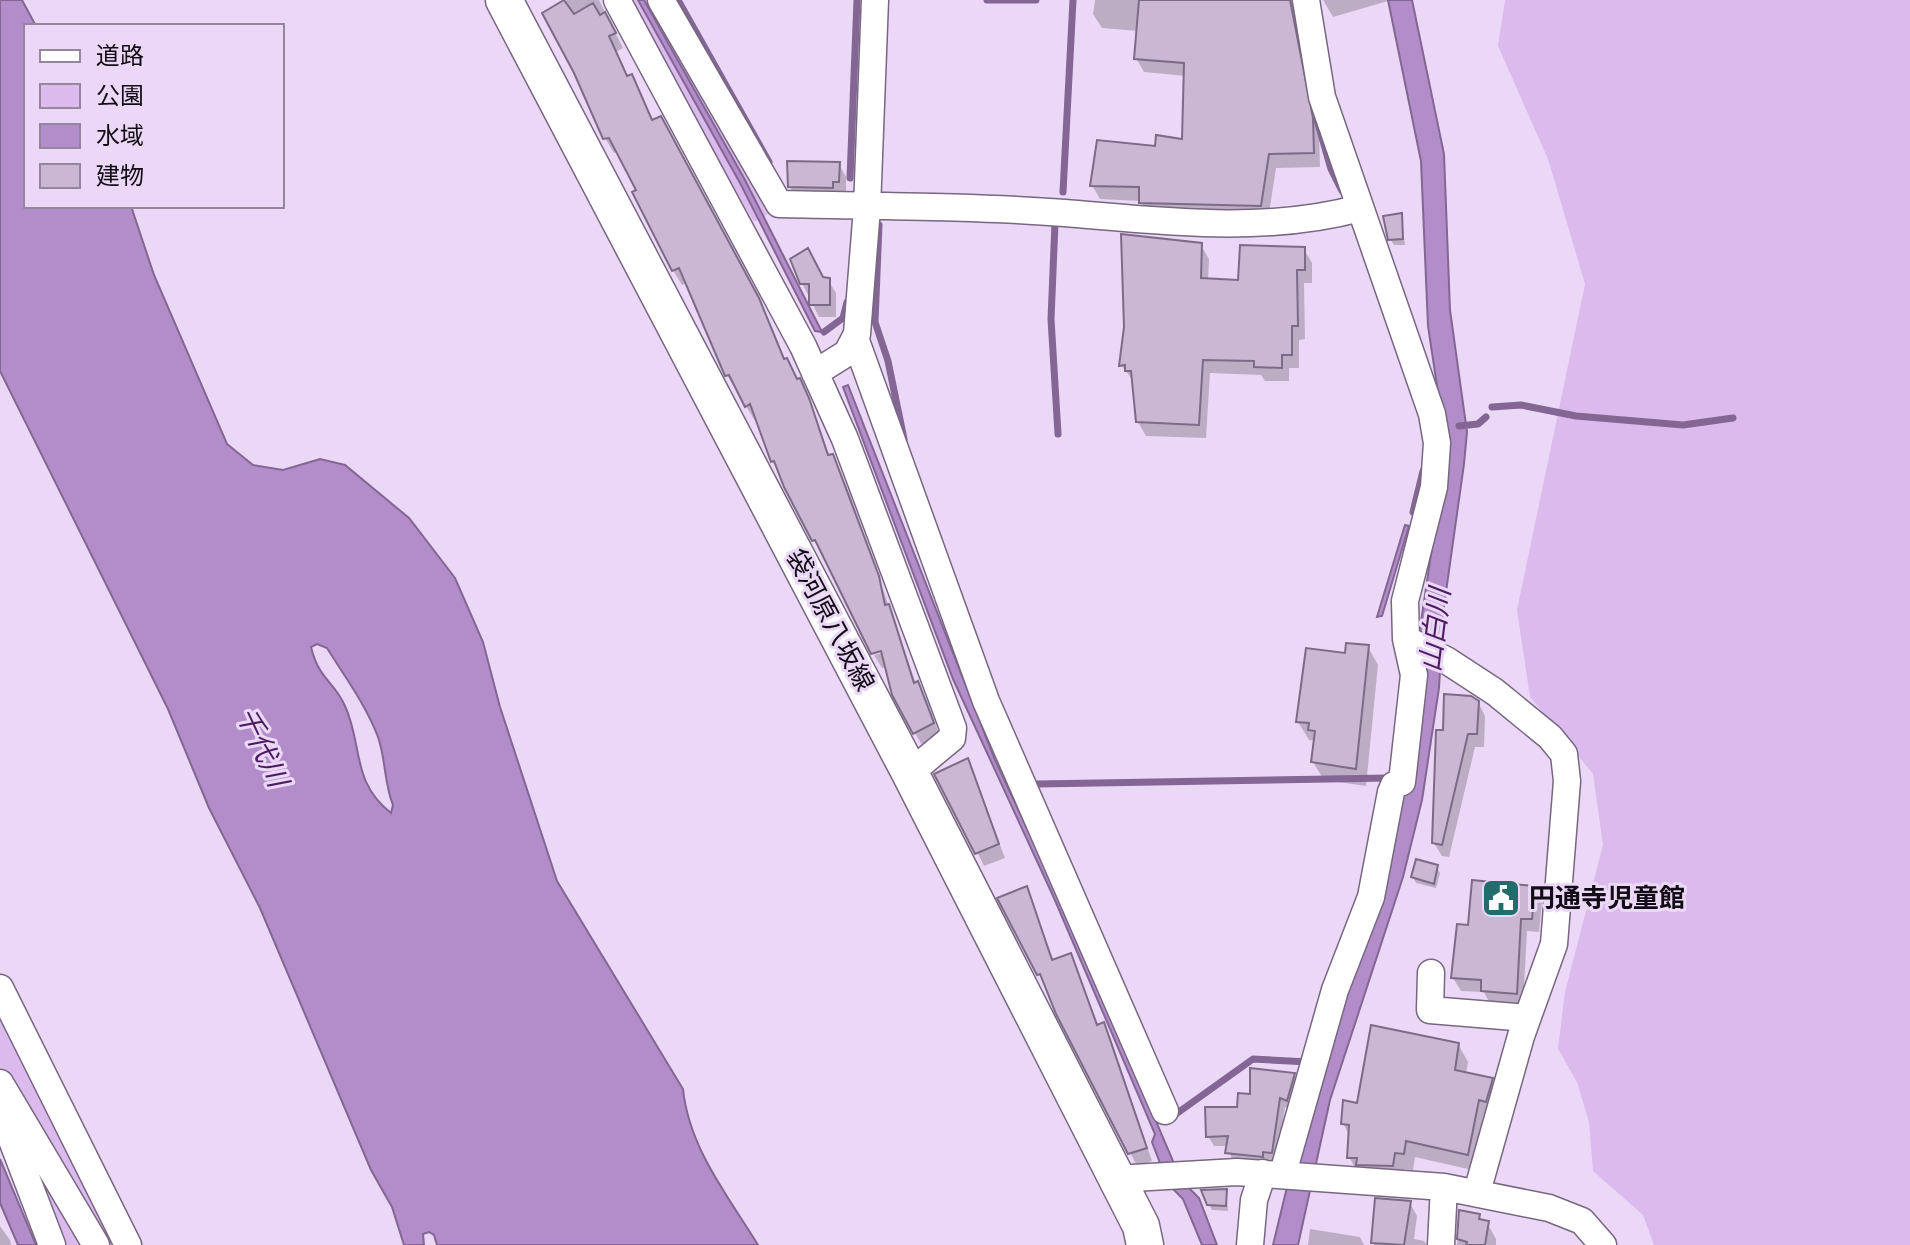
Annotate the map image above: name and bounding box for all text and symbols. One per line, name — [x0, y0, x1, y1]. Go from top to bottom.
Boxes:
legend — [24, 24, 284, 208]
text: 道路 — [96, 42, 144, 70]
text: 公園 — [96, 82, 144, 110]
text: 水域 — [96, 122, 144, 150]
text: 建物 — [96, 162, 144, 190]
street label: 袋河原八坂線 — [780, 544, 880, 696]
water label: 山白川 — [1414, 583, 1457, 674]
water label: 千代川 — [229, 702, 296, 795]
public building icon: 円通寺児童館 — [1480, 877, 1522, 919]
place label: 円通寺児童館 — [1529, 883, 1685, 914]

